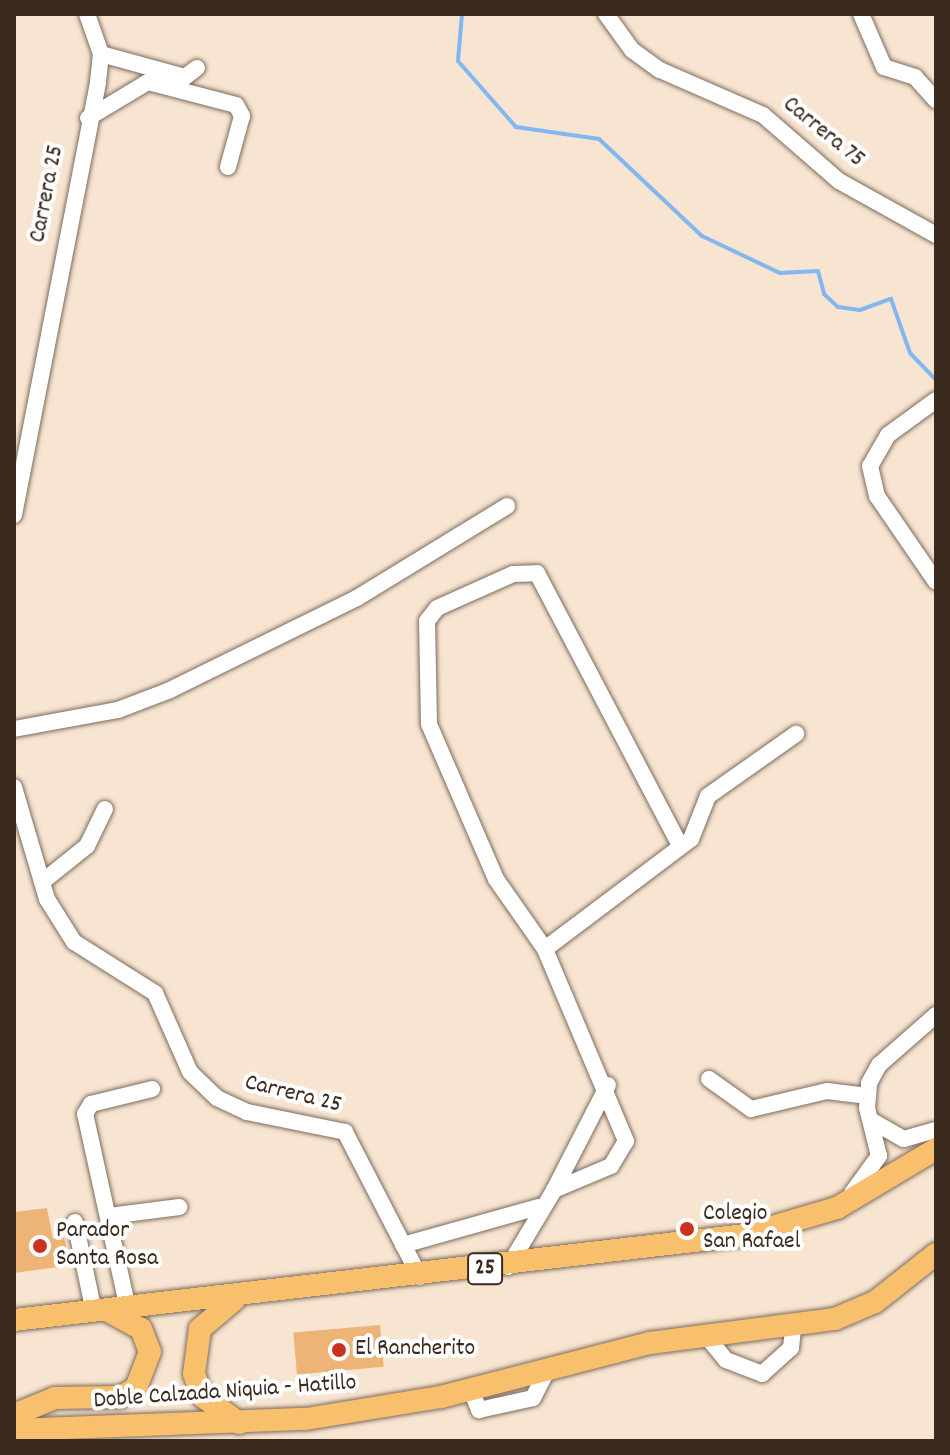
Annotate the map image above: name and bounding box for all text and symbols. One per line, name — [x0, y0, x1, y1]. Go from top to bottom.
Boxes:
street label: Carrera 75 — [776, 91, 870, 175]
street label: Carrera 25 — [24, 143, 72, 245]
street label: Carrera 25 — [242, 1069, 344, 1121]
place label: Colegio San Rafael — [703, 1201, 800, 1257]
place label: Parador Santa Rosa — [56, 1218, 158, 1274]
marker: Colegio San Rafael — [678, 1220, 696, 1238]
marker: Parador Santa Rosa — [31, 1237, 49, 1255]
road number: 25 — [467, 1251, 503, 1287]
place label: El Rancherito — [355, 1336, 475, 1364]
marker: El Rancherito — [330, 1341, 348, 1359]
street label: Doble Calzada Niquia - Hatillo — [93, 1369, 357, 1417]

